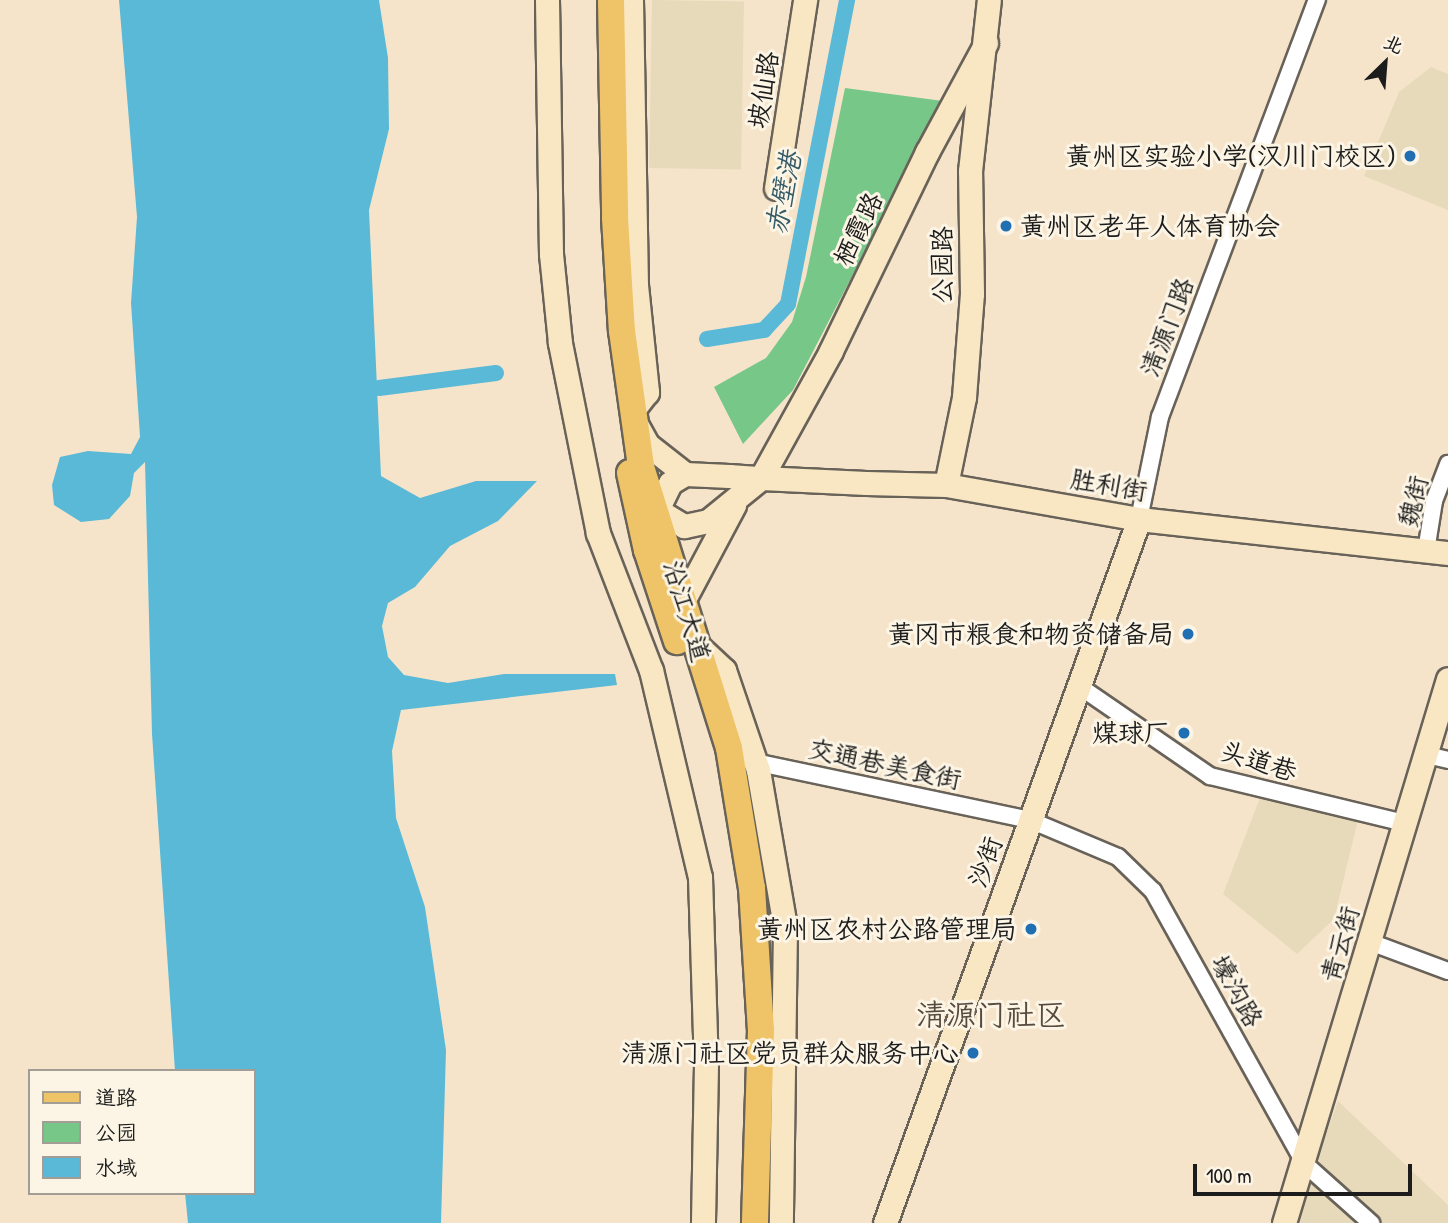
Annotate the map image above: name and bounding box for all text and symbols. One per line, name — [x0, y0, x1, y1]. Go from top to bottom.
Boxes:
north arrow — [1350, 28, 1420, 98]
text: 北 — [1380, 28, 1408, 60]
street label: 坡仙路 — [741, 49, 785, 131]
place label: 黄州区实验小学(汉川门校区) — [1066, 140, 1396, 172]
marker: 黄州区实验小学(汉川门校区) — [1402, 148, 1418, 164]
water label: 赤壁港 — [758, 149, 808, 237]
street label: 栖霞路 — [827, 187, 889, 271]
place label: 黄州区老年人体育协会 — [1020, 210, 1280, 242]
marker: 黄州区老年人体育协会 — [998, 218, 1014, 234]
street label: 公园路 — [926, 226, 958, 304]
street label: 清源门路 — [1134, 273, 1200, 381]
street label: 胜利街 — [1068, 463, 1150, 507]
street label: 魏街 — [1392, 472, 1434, 530]
street label: 沿江大道 — [657, 557, 717, 665]
place label: 黄冈市粮食和物资储备局 — [888, 618, 1174, 650]
marker: 黄冈市粮食和物资储备局 — [1180, 626, 1196, 642]
place label: 煤球厂 — [1092, 717, 1170, 749]
marker: 煤球厂 — [1176, 725, 1192, 741]
street label: 交通巷美食街 — [805, 733, 965, 795]
street label: 头道巷 — [1217, 735, 1301, 787]
street label: 沙街 — [961, 832, 1009, 892]
street label: 青云街 — [1314, 902, 1366, 986]
place label: 黄州区农村公路管理局 — [757, 913, 1017, 945]
marker: 黄州区农村公路管理局 — [1023, 921, 1039, 937]
street label: 壕沟路 — [1204, 949, 1270, 1033]
district label: 清源门社区 — [916, 996, 1066, 1032]
place label: 清源门社区党员群众服务中心 — [621, 1037, 959, 1069]
marker: 清源门社区党员群众服务中心 — [965, 1045, 981, 1061]
legend — [28, 1069, 256, 1195]
text: 道路 — [95, 1083, 137, 1112]
text: 公园 — [95, 1118, 137, 1147]
scale bar — [1196, 1150, 1415, 1194]
text: 水域 — [95, 1153, 137, 1182]
text: 100 m — [1206, 1161, 1252, 1190]

